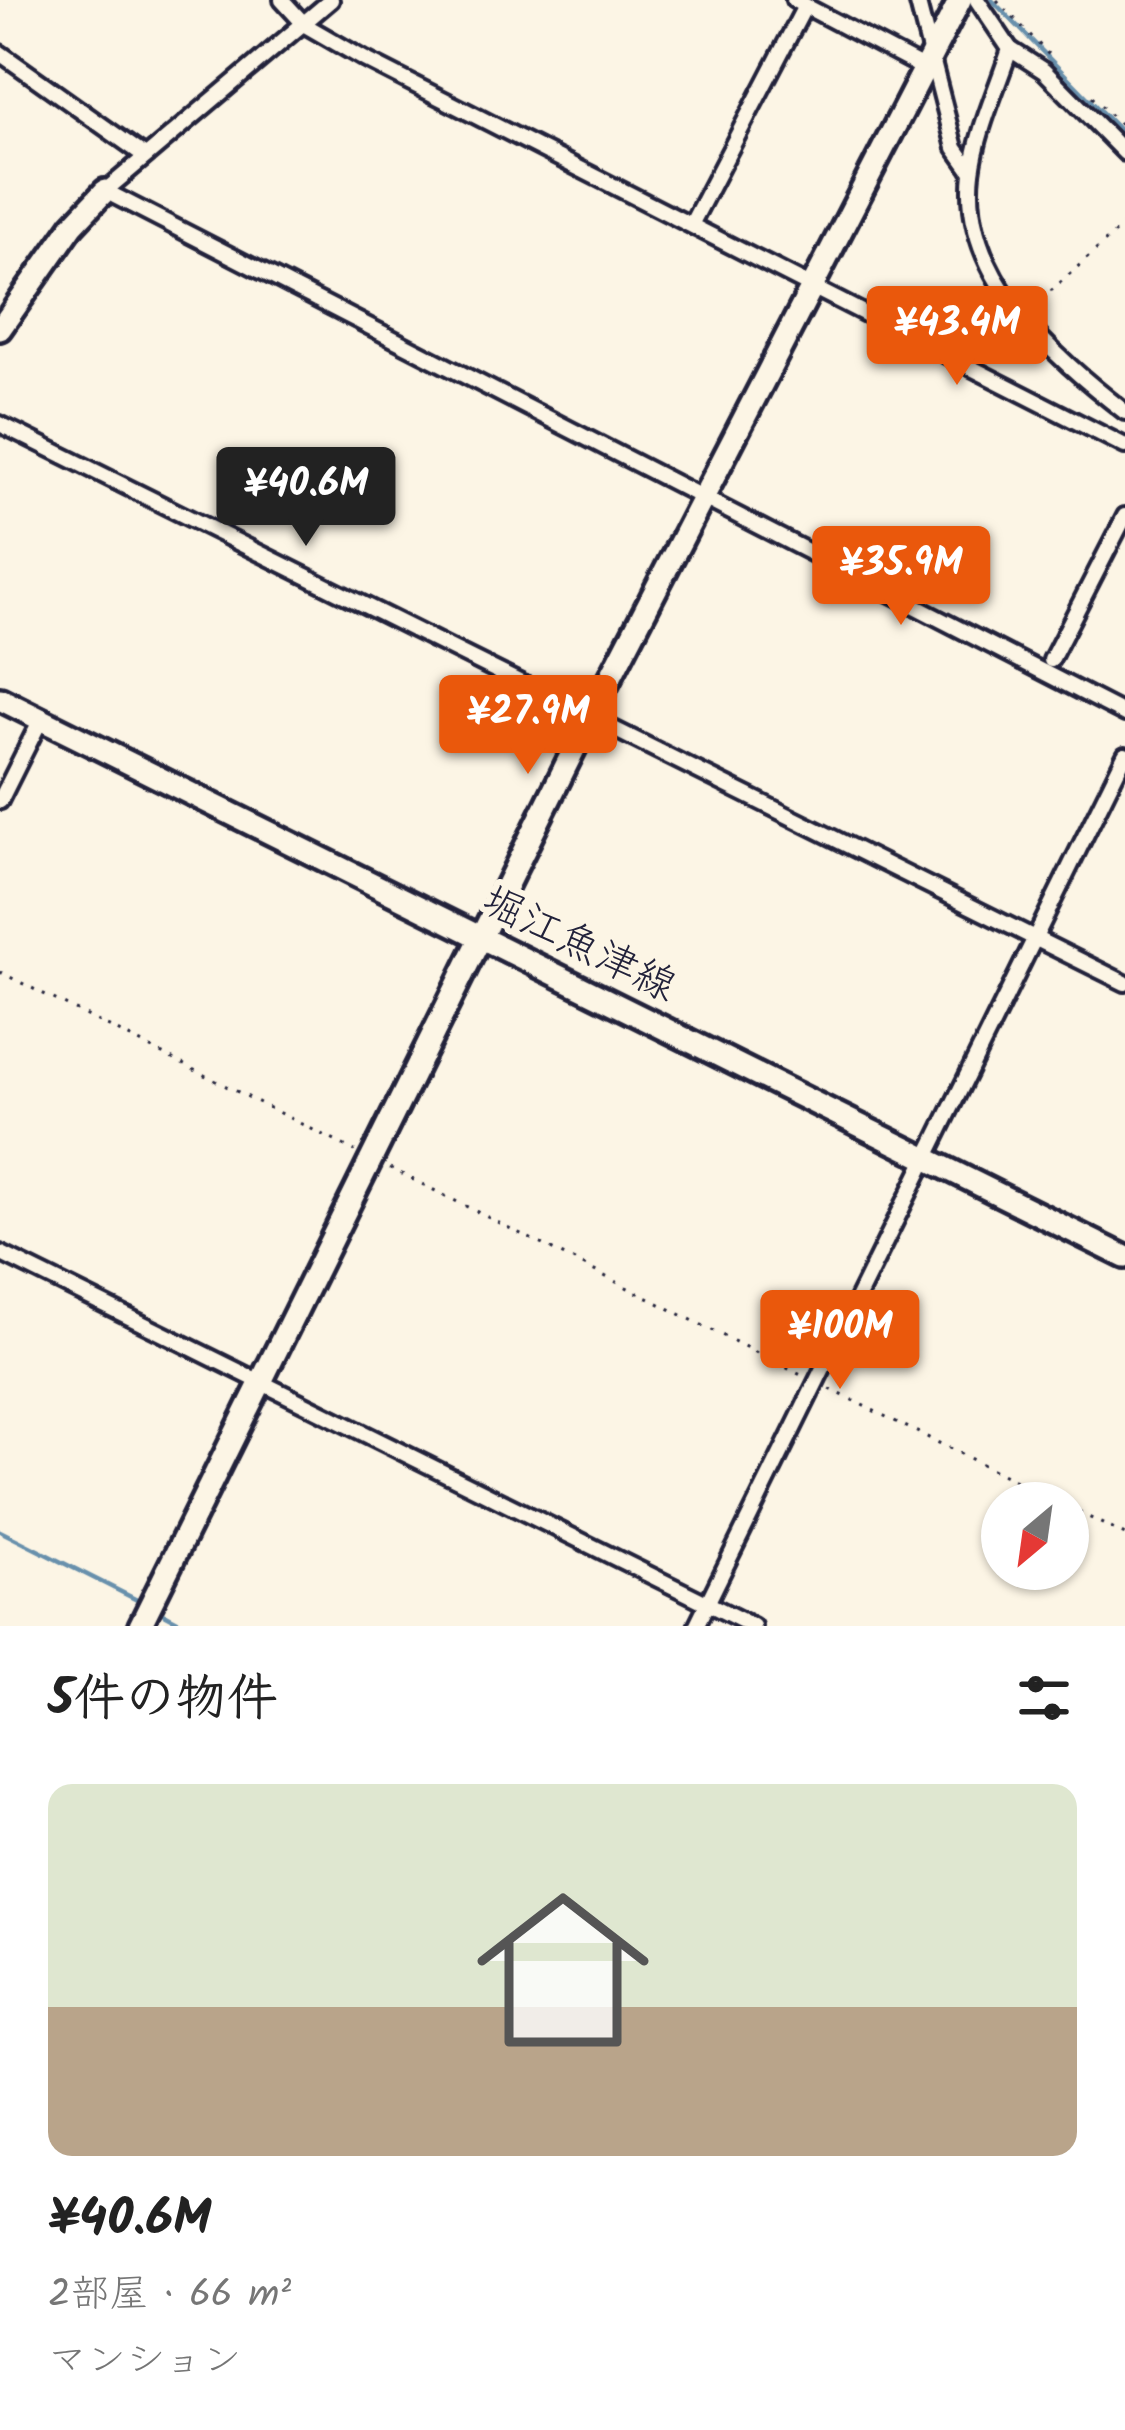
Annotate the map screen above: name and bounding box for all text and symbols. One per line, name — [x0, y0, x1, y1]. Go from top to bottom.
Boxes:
pin: ¥43.4M — [859, 286, 1055, 388]
text: ¥43.4M — [894, 294, 1020, 356]
pin: ¥40.6M — [208, 447, 404, 549]
text: ¥40.6M — [243, 455, 369, 517]
pin: ¥35.9M — [803, 526, 999, 628]
text: ¥35.9M — [839, 534, 963, 596]
pin: ¥27.9M — [430, 675, 626, 777]
text: ¥27.9M — [466, 683, 590, 745]
street label: 堀江魚津線 — [469, 869, 688, 1021]
pin: ¥100M — [756, 1290, 924, 1392]
text: ¥100M — [787, 1298, 893, 1360]
north arrow — [981, 1482, 1089, 1590]
map controls — [981, 1482, 1089, 1590]
text: 5件の物件 — [48, 1660, 278, 1741]
icon: filters — [1011, 1665, 1077, 1731]
icon: home — [455, 1862, 671, 2078]
text: ¥40.6M — [48, 2180, 212, 2261]
text: 2部屋 · 66 m² — [48, 2265, 291, 2327]
text: マンション — [48, 2331, 241, 2393]

